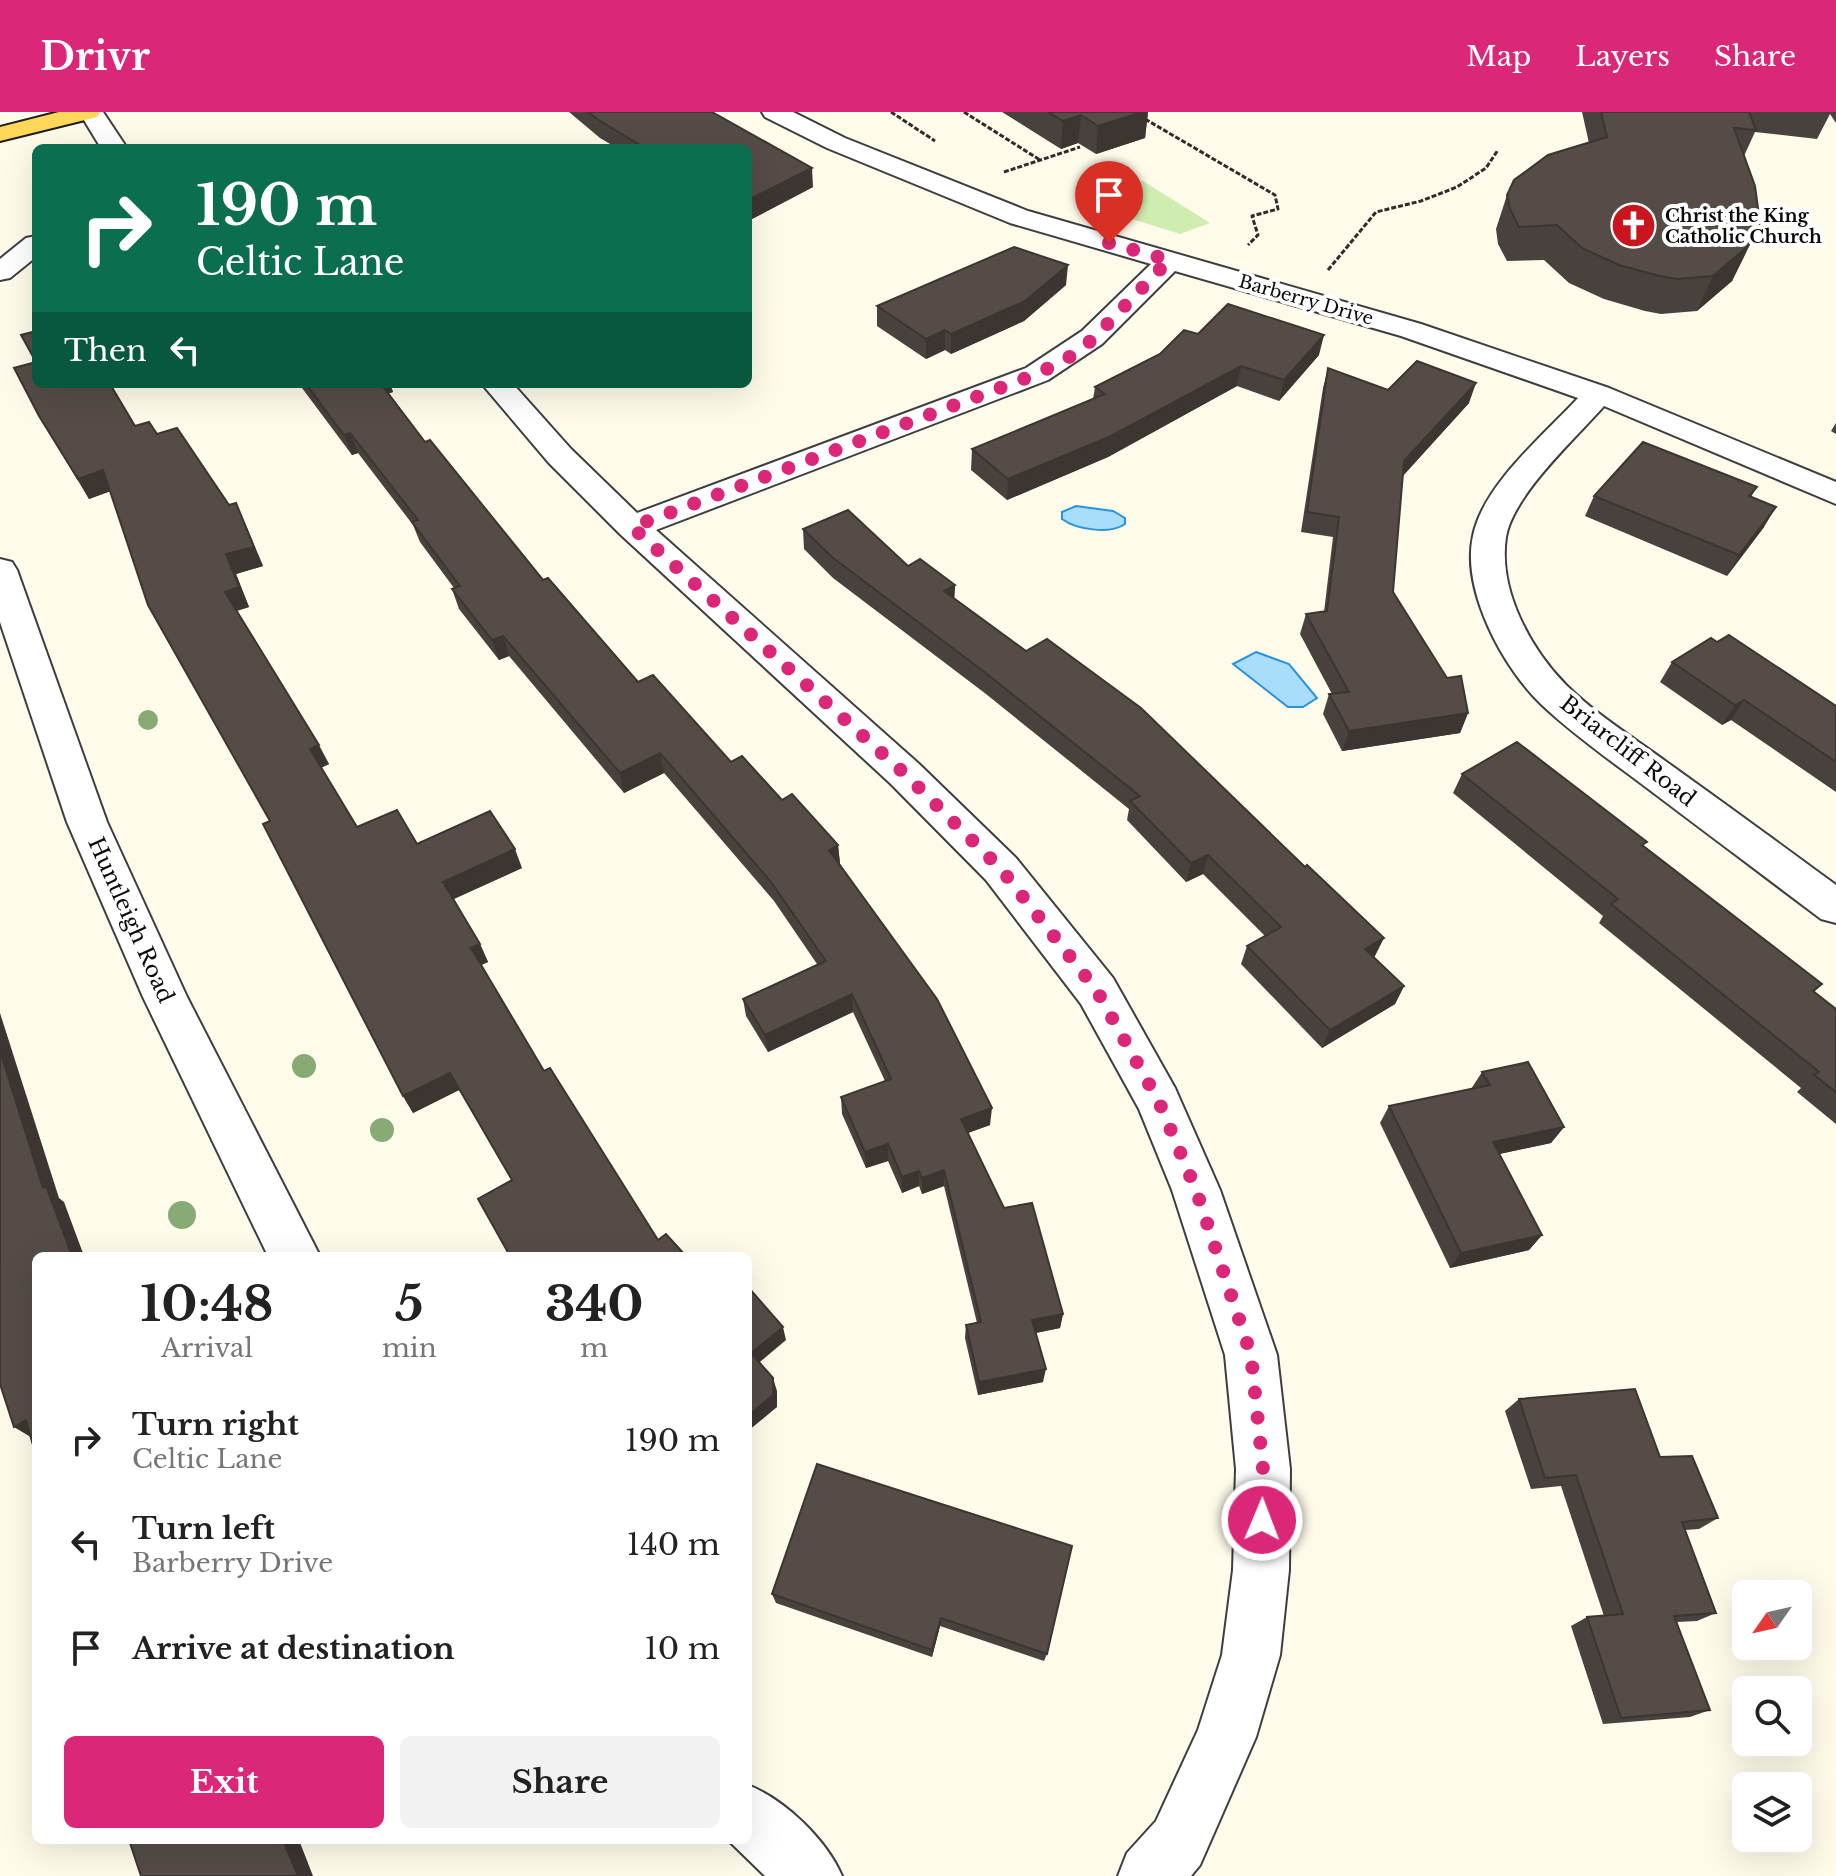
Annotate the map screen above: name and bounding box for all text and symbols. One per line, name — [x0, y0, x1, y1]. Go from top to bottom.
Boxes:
text: Drivr — [40, 33, 150, 80]
text: Map — [1466, 39, 1531, 74]
text: Layers — [1575, 39, 1670, 74]
text: Share — [1714, 39, 1796, 74]
pin — [1075, 161, 1143, 243]
text: 190 m — [196, 171, 377, 240]
icon: arrive — [1087, 173, 1131, 217]
icon: right — [64, 176, 168, 280]
church icon: Christ the King Catholic Church — [1610, 202, 1658, 250]
place label: Christ the King Catholic Church — [1665, 205, 1822, 248]
text: Celtic Lane — [196, 240, 404, 285]
street label: Barberry Drive — [1236, 270, 1376, 330]
icon: left — [163, 328, 207, 372]
text: Then — [64, 332, 147, 369]
street label: Briarcliff Road — [1555, 690, 1701, 812]
street label: Huntleigh Road — [82, 833, 180, 1007]
text: 10:48 — [140, 1274, 274, 1334]
text: 5 — [395, 1274, 424, 1334]
text: 340 — [545, 1274, 644, 1334]
text: Arrival — [161, 1332, 253, 1364]
text: min — [382, 1332, 437, 1364]
text: m — [580, 1332, 608, 1364]
text: Turn right — [132, 1406, 299, 1443]
icon: right — [64, 1418, 108, 1462]
text: 190 m — [625, 1422, 720, 1459]
text: Celtic Lane — [132, 1443, 282, 1475]
position arrow — [1220, 1478, 1304, 1562]
text: Turn left — [132, 1510, 275, 1547]
icon: left — [64, 1522, 108, 1566]
text: 140 m — [627, 1526, 720, 1563]
text: Barberry Drive — [132, 1547, 333, 1579]
north arrow — [1732, 1580, 1812, 1660]
map controls — [1732, 1580, 1812, 1852]
icon: arrive — [64, 1626, 108, 1670]
text: Arrive at destination — [132, 1630, 455, 1667]
text: 10 m — [644, 1630, 720, 1667]
button: search — [1732, 1676, 1812, 1756]
button: Exit — [64, 1736, 384, 1828]
button: Share — [400, 1736, 720, 1828]
button: layers — [1732, 1772, 1812, 1852]

